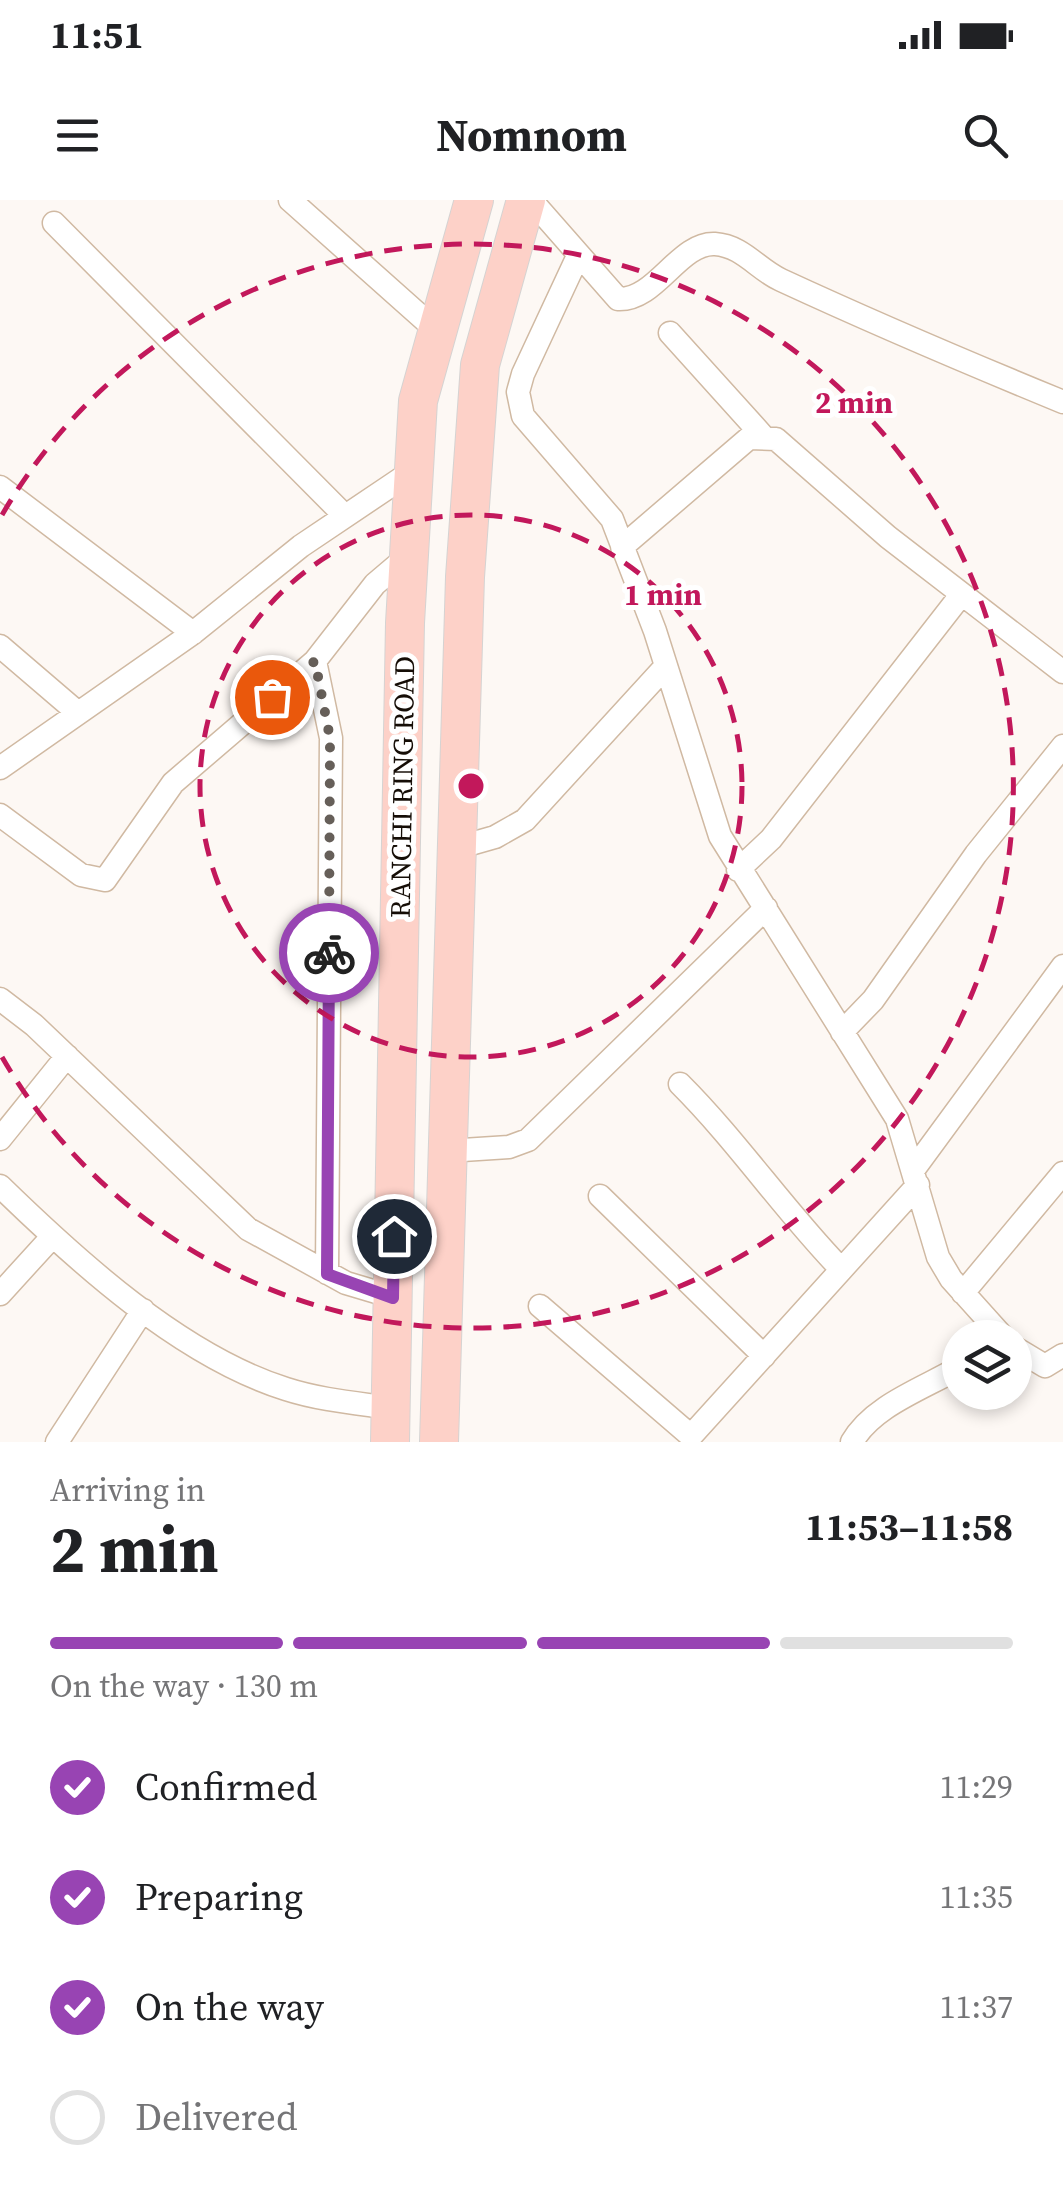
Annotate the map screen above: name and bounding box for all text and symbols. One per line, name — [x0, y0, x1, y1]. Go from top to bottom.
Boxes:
text: 11:51 — [50, 9, 144, 61]
text: Nomnom — [436, 104, 627, 166]
icon: menu — [50, 108, 105, 163]
icon: search — [958, 108, 1013, 163]
text: 2 min — [815, 382, 893, 423]
text: 1 min — [624, 574, 702, 615]
pin — [230, 655, 315, 740]
street label: RANCHI RING ROAD — [381, 656, 423, 918]
icon: bag — [245, 670, 300, 725]
centre of rings — [453, 768, 489, 804]
courier — [279, 903, 379, 1003]
icon: bike — [302, 926, 357, 981]
pin — [352, 1194, 437, 1279]
icon: home — [367, 1209, 422, 1264]
map controls — [942, 1320, 1032, 1410]
button: layers — [942, 1320, 1032, 1410]
text: Arriving in — [50, 1468, 205, 1512]
text: 11:53–11:58 — [805, 1501, 1013, 1553]
text: 2 min — [50, 1505, 219, 1594]
text: On the way · 130 m — [50, 1664, 318, 1708]
icon: check — [50, 1760, 105, 1815]
text: Confirmed — [135, 1761, 317, 1813]
text: 11:29 — [939, 1765, 1013, 1809]
icon: check — [50, 1870, 105, 1925]
text: Preparing — [135, 1871, 303, 1923]
text: 11:35 — [939, 1875, 1013, 1919]
icon: check — [50, 1980, 105, 2035]
text: On the way — [135, 1981, 324, 2033]
text: 11:37 — [939, 1985, 1013, 2029]
text: Delivered — [135, 2091, 298, 2143]

